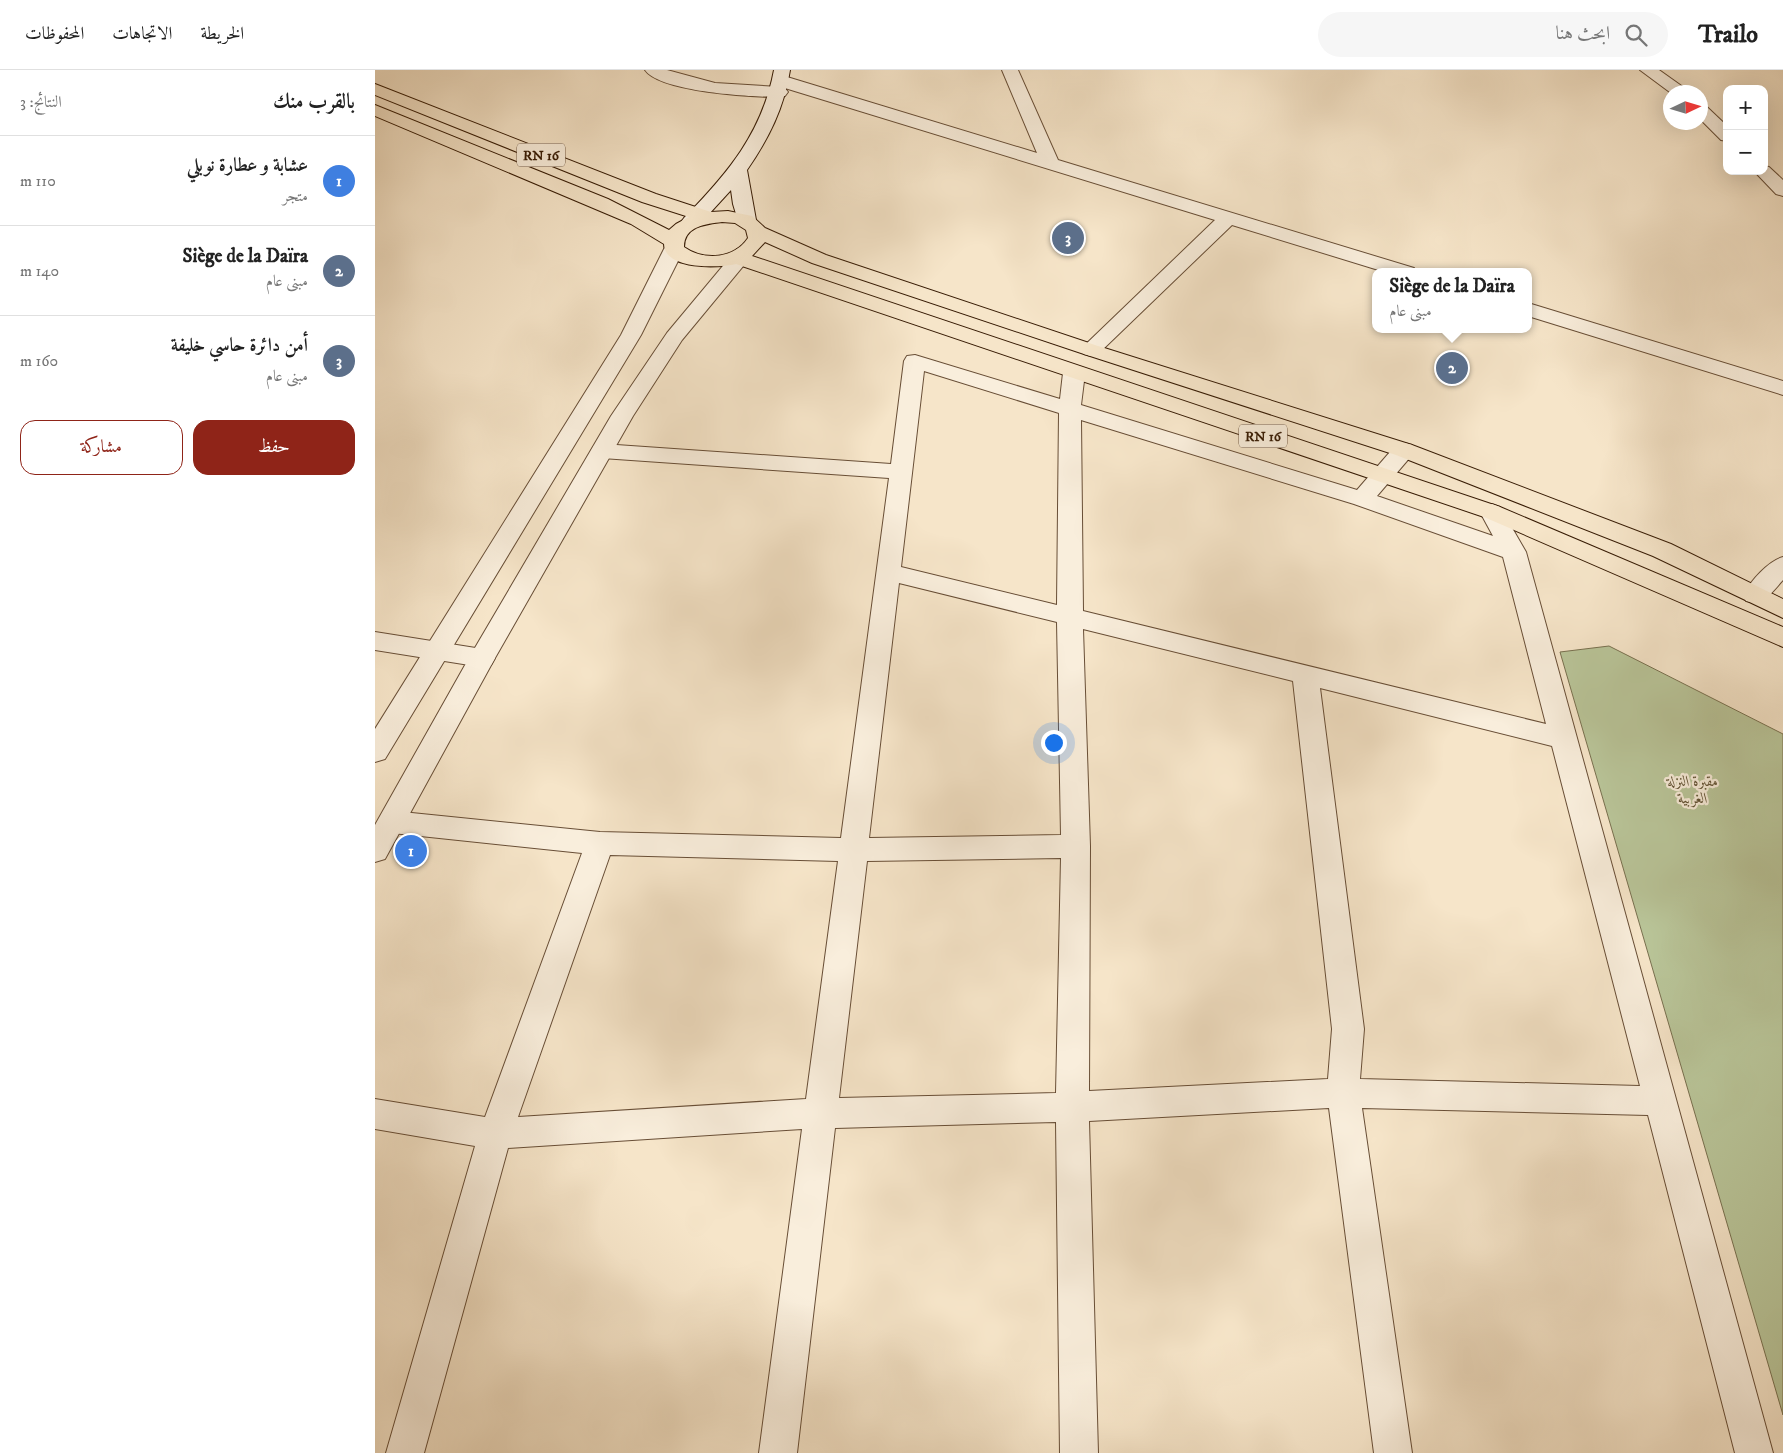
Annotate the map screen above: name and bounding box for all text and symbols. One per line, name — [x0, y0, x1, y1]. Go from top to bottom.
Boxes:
search box — [1318, 12, 1668, 57]
text: Trailo — [1698, 20, 1758, 50]
icon: search — [1622, 21, 1650, 49]
text: ابحث هنا — [1555, 22, 1610, 45]
text: المحفوظات — [25, 23, 84, 45]
text: الاتجاهات — [112, 23, 172, 45]
text: الخريطة — [200, 23, 244, 45]
north arrow — [1663, 85, 1708, 130]
map controls — [1723, 85, 1768, 175]
button: + — [1723, 85, 1768, 130]
text: بالقرب منك — [273, 89, 355, 115]
text: النتائج: 3 — [20, 92, 62, 112]
button: − — [1723, 130, 1768, 175]
road number: RN 16 — [517, 144, 565, 166]
text: عشابة و عطارة نوبلي — [187, 154, 308, 177]
text: 110 m — [20, 171, 56, 191]
text: 1 — [336, 171, 342, 191]
text: متجر — [283, 186, 308, 206]
pin: 3 — [1052, 219, 1084, 257]
text: Siège de la Daïra — [183, 245, 308, 268]
text: 140 m — [20, 261, 59, 281]
text: 2 — [335, 261, 343, 281]
popup — [1372, 268, 1532, 333]
text: مبنى عام — [266, 271, 308, 291]
text: Siège de la Daïra — [1389, 275, 1515, 298]
text: مبنى عام — [1389, 301, 1432, 321]
text: أمن دائرة حاسي خليفة — [171, 334, 308, 357]
pin: 2 — [1436, 349, 1468, 387]
text: 160 m — [20, 351, 58, 371]
text: 3 — [336, 351, 342, 371]
text: مبنى عام — [266, 366, 308, 386]
button: مشاركة — [20, 420, 183, 475]
button: حفظ — [193, 420, 355, 475]
road number: RN 16 — [1239, 424, 1287, 448]
your location — [1041, 730, 1067, 756]
park label: مقبرة النزلة الغربية — [1666, 772, 1718, 808]
pin: 1 — [395, 832, 427, 870]

